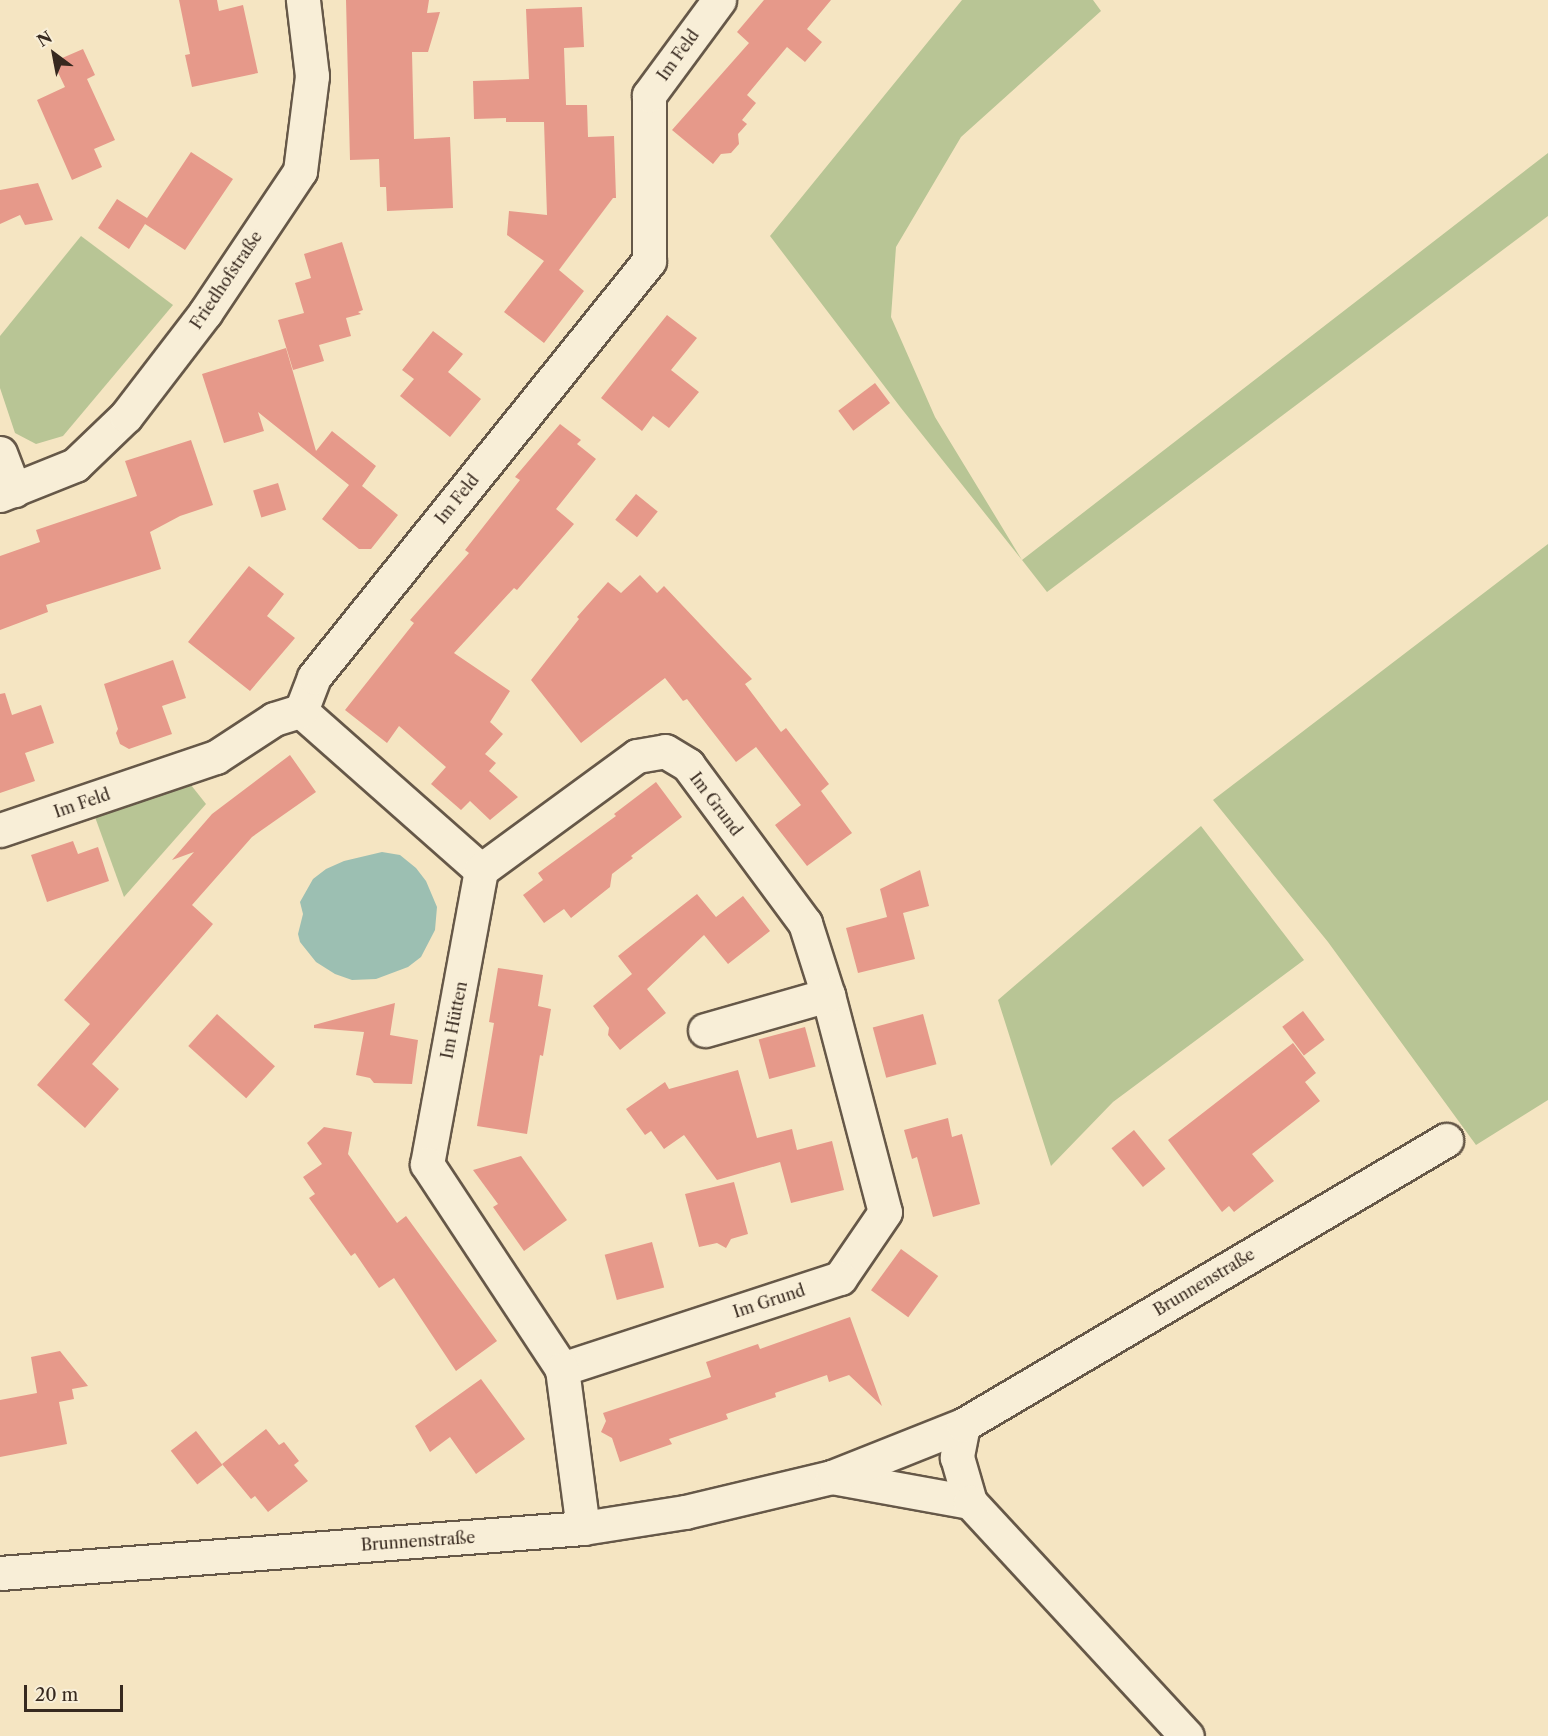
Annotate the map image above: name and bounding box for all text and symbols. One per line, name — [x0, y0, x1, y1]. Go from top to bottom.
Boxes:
north arrow — [24, 24, 84, 84]
street label: Im Feld — [653, 26, 703, 84]
text: N — [33, 27, 56, 51]
street label: Friedhofstraße — [186, 227, 266, 333]
street label: Im Feld — [431, 470, 483, 528]
street label: Im Grund — [686, 769, 746, 839]
street label: Im Feld — [51, 784, 113, 822]
street label: Im Hütten — [437, 980, 471, 1060]
street label: Brunnenstraße — [1150, 1244, 1258, 1320]
street label: Im Grund — [731, 1280, 807, 1322]
street label: Brunnenstraße — [360, 1527, 476, 1555]
scale bar — [27, 1673, 126, 1711]
text: 20 m — [35, 1684, 78, 1706]

